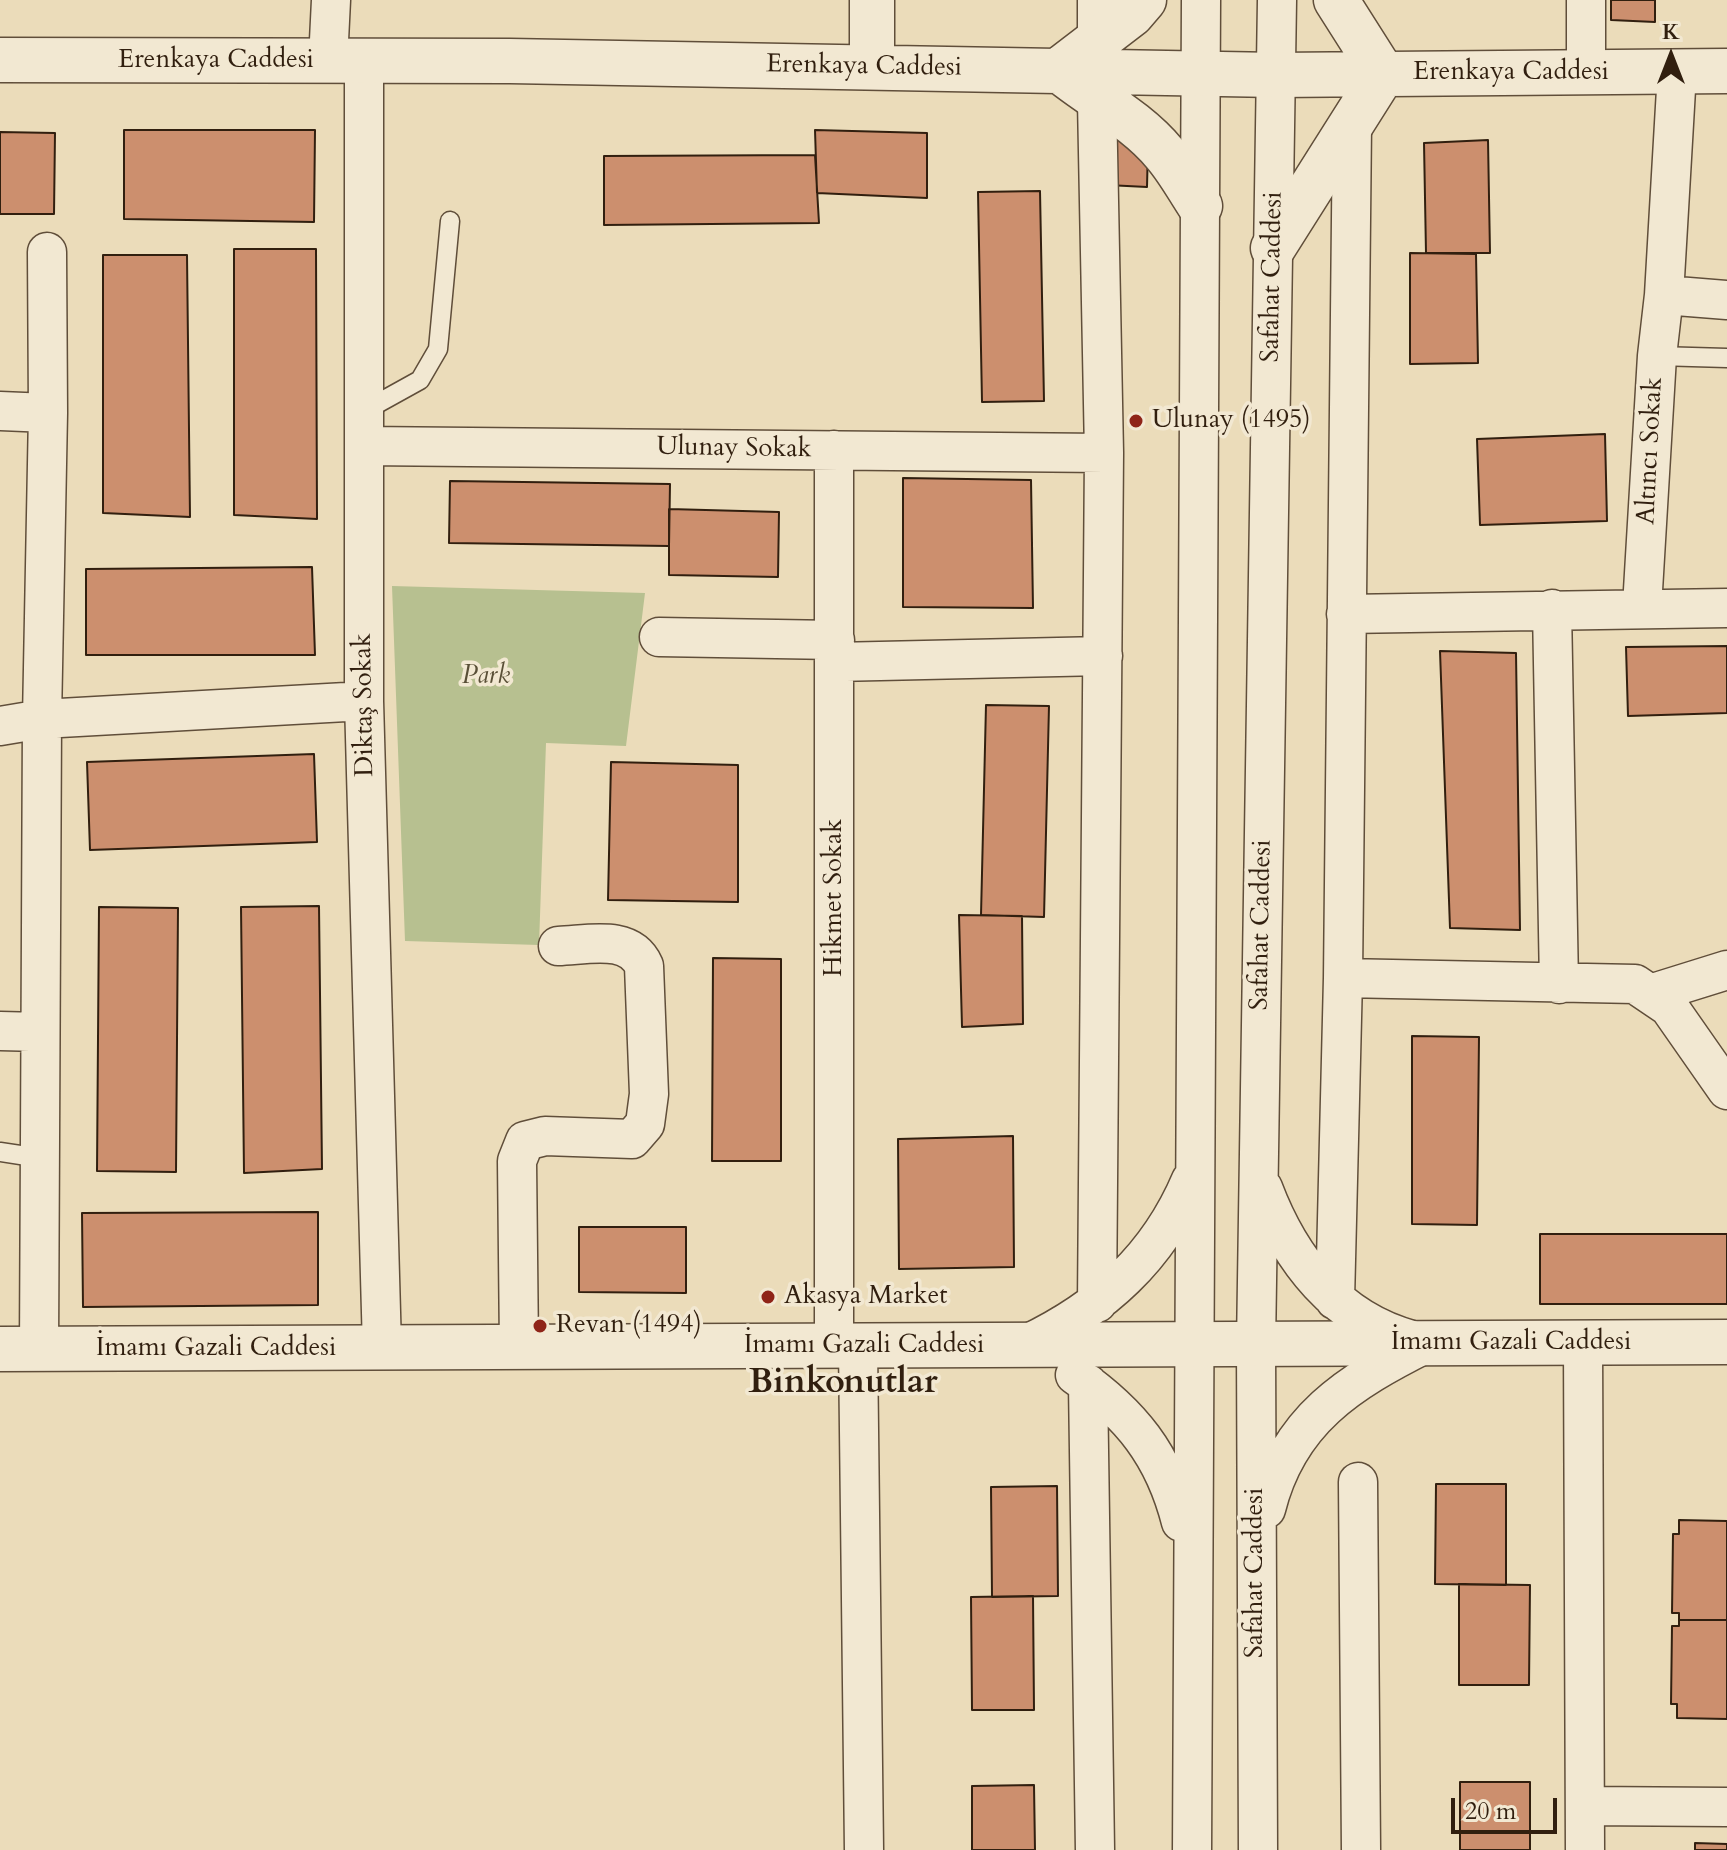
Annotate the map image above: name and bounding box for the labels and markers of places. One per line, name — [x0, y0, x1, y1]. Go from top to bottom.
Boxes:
place label: Ulunay (1495) — [1152, 405, 1311, 437]
marker: Ulunay (1495) — [1127, 412, 1145, 430]
place label: Akasya Market — [784, 1281, 947, 1313]
marker: Akasya Market — [759, 1288, 777, 1306]
place label: Revan (1494) — [556, 1310, 702, 1342]
marker: Revan (1494) — [531, 1317, 549, 1335]

